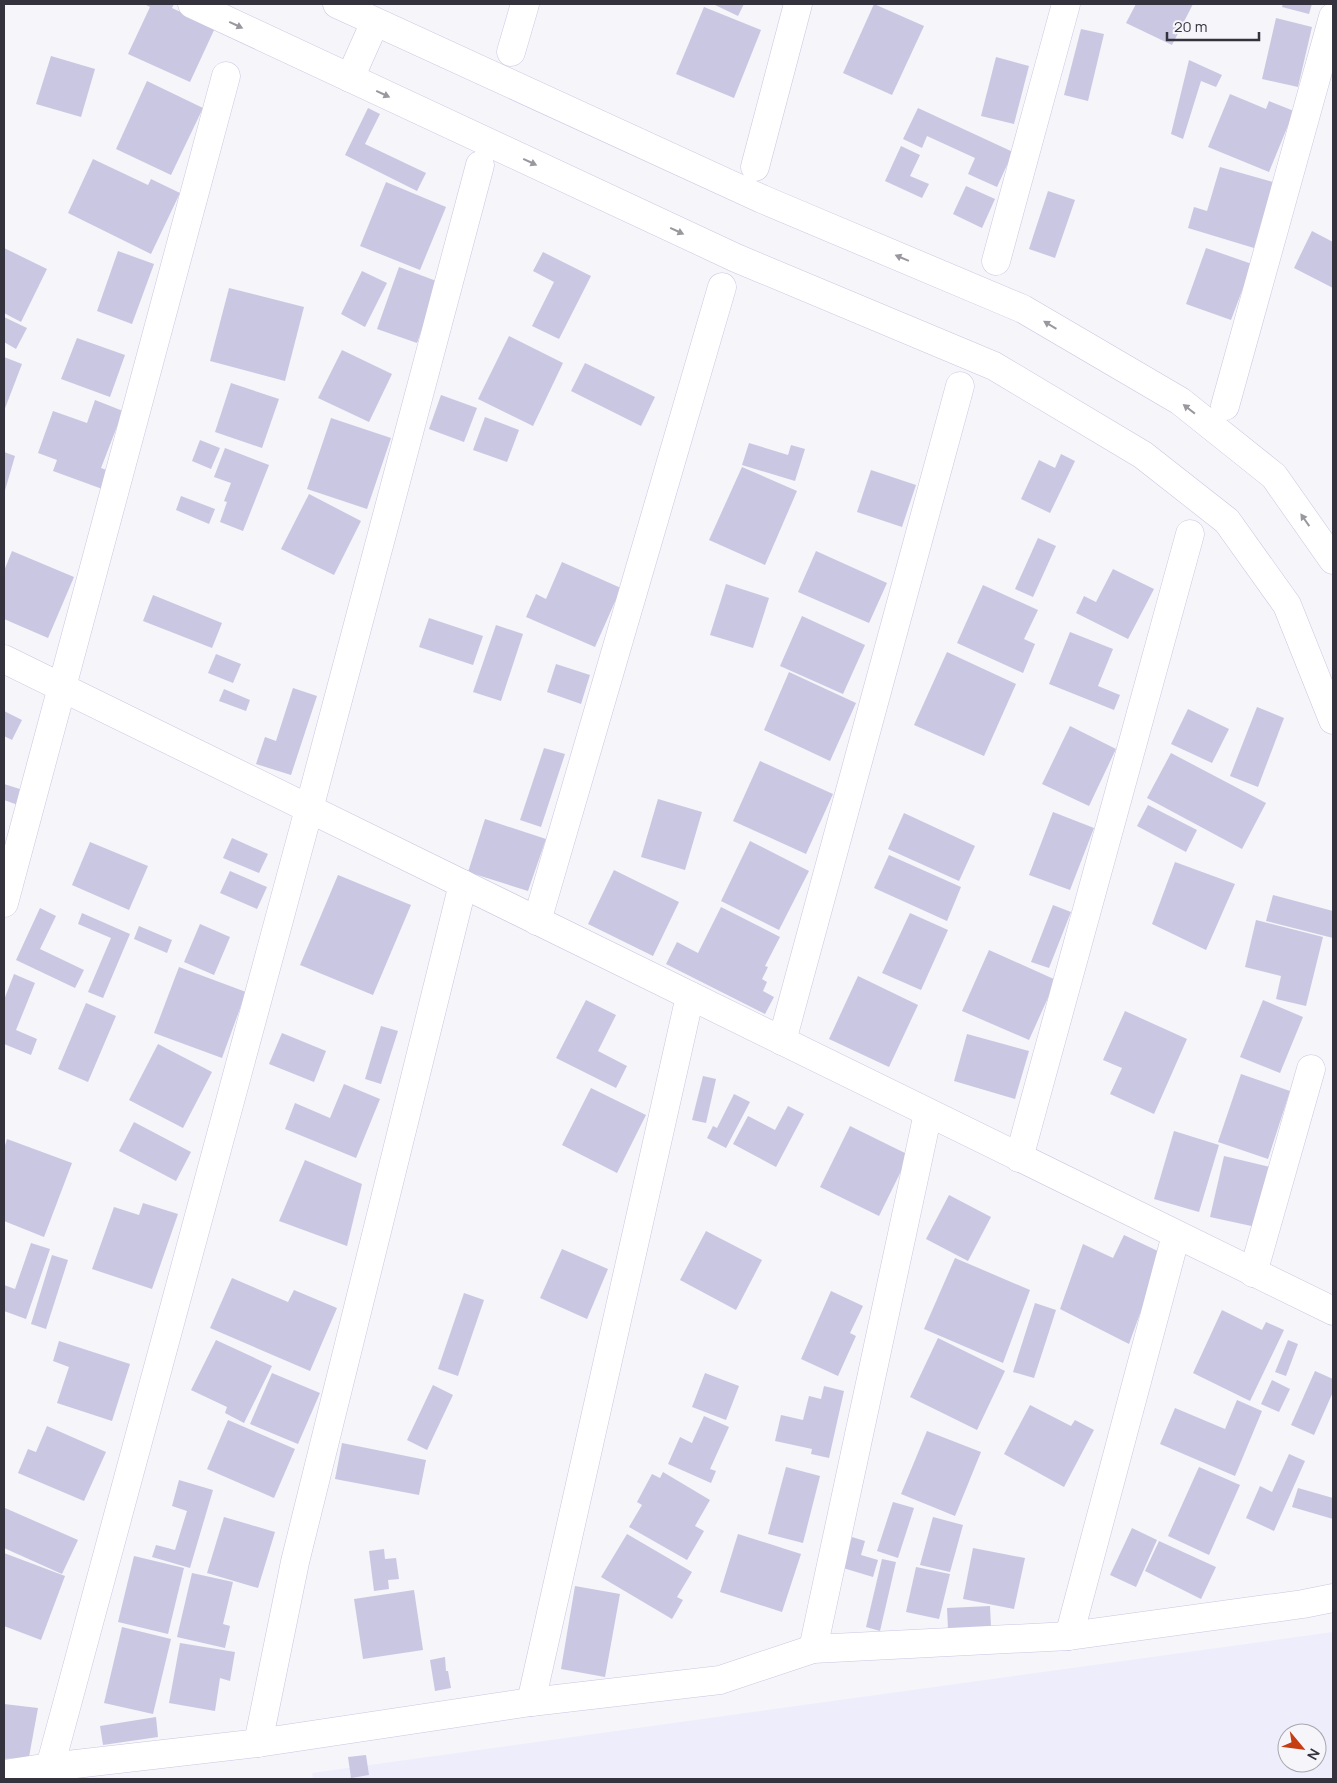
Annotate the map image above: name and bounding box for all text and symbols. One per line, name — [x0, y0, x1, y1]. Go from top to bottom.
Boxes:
scale bar — [1167, 10, 1260, 42]
text: 20 m — [1174, 16, 1207, 37]
one-way arrow — [229, 21, 243, 29]
one-way arrow — [376, 90, 390, 98]
one-way arrow — [523, 159, 537, 167]
one-way arrow — [670, 227, 684, 235]
one-way arrow — [894, 254, 909, 262]
one-way arrow — [1043, 320, 1057, 329]
one-way arrow — [1183, 403, 1196, 414]
one-way arrow — [1300, 513, 1310, 527]
north arrow — [1277, 1723, 1327, 1773]
text: N — [1303, 1746, 1325, 1764]

